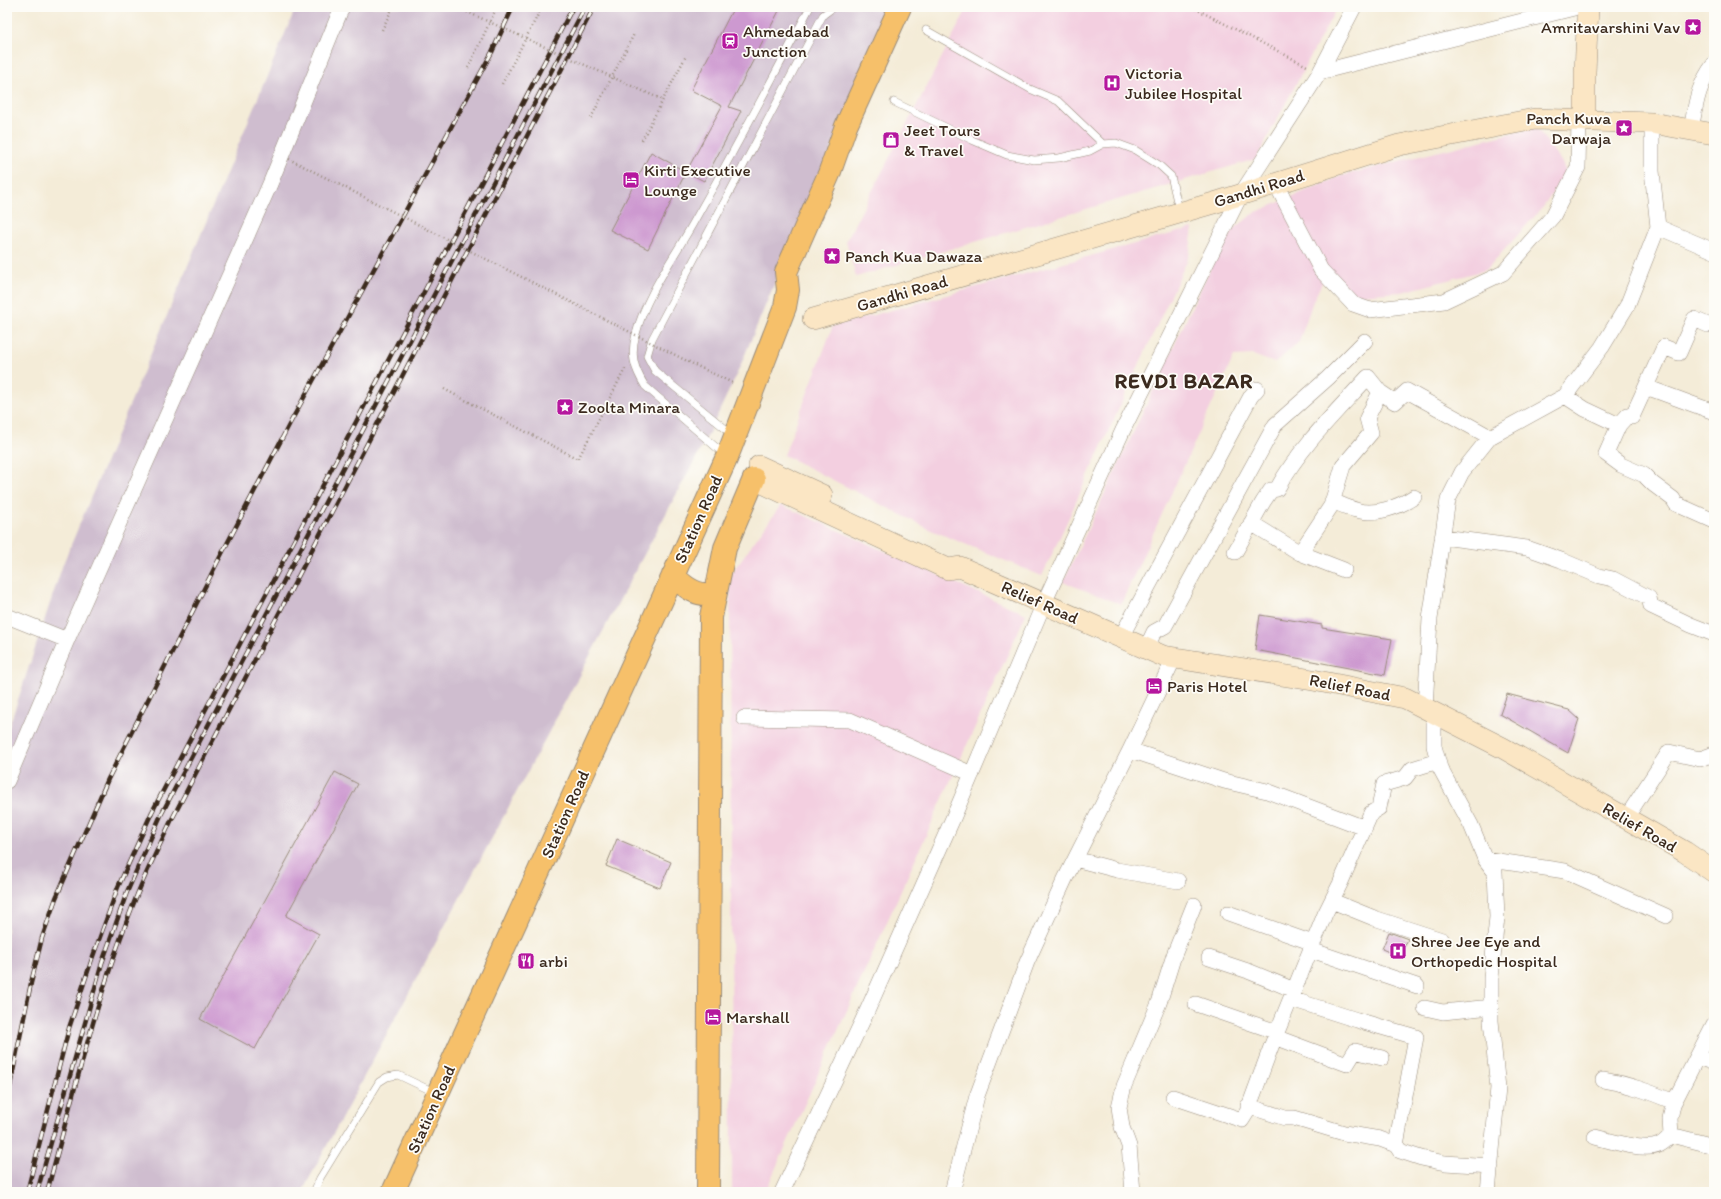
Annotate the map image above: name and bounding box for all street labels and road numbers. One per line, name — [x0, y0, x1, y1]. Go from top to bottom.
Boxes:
street label: Gandhi Road — [1211, 165, 1307, 211]
street label: Gandhi Road — [854, 270, 950, 316]
street label: Station Road — [670, 471, 727, 566]
street label: Relief Road — [998, 576, 1082, 628]
street label: Relief Road — [1308, 669, 1393, 705]
street label: Station Road — [537, 766, 594, 861]
street label: Relief Road — [1599, 798, 1681, 857]
street label: Station Road — [403, 1061, 460, 1156]

